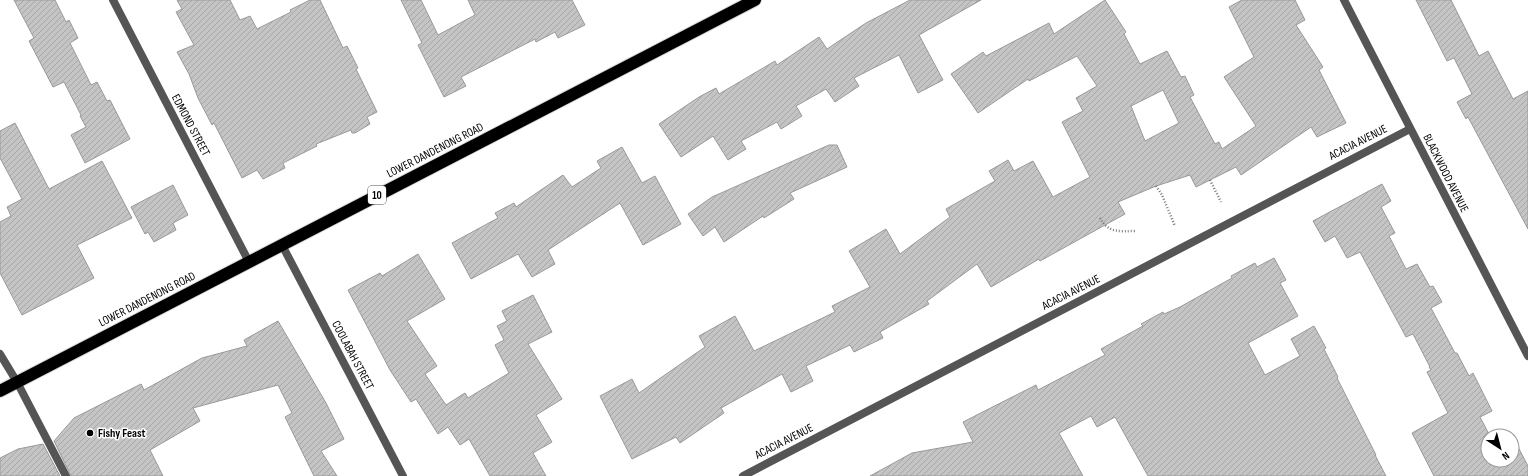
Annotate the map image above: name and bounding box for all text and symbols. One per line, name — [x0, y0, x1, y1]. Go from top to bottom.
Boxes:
street label: EDMOND STREET — [168, 92, 213, 159]
street label: LOWER DANDENONG ROAD — [384, 120, 486, 181]
street label: ACACIA AVENUE — [1326, 121, 1390, 164]
street label: BLACKWOOD AVENUE — [1419, 132, 1472, 215]
road number: 10 — [368, 186, 386, 204]
street label: LOWER DANDENONG ROAD — [96, 269, 198, 330]
street label: ACACIA AVENUE — [1039, 271, 1103, 314]
street label: COOLABAH STREET — [328, 318, 377, 392]
street label: ACACIA AVENUE — [752, 420, 816, 463]
place label: Fishy Feast — [98, 426, 146, 441]
marker: Fishy Feast — [85, 428, 95, 438]
north arrow — [1480, 428, 1520, 468]
text: N — [1499, 449, 1512, 463]

